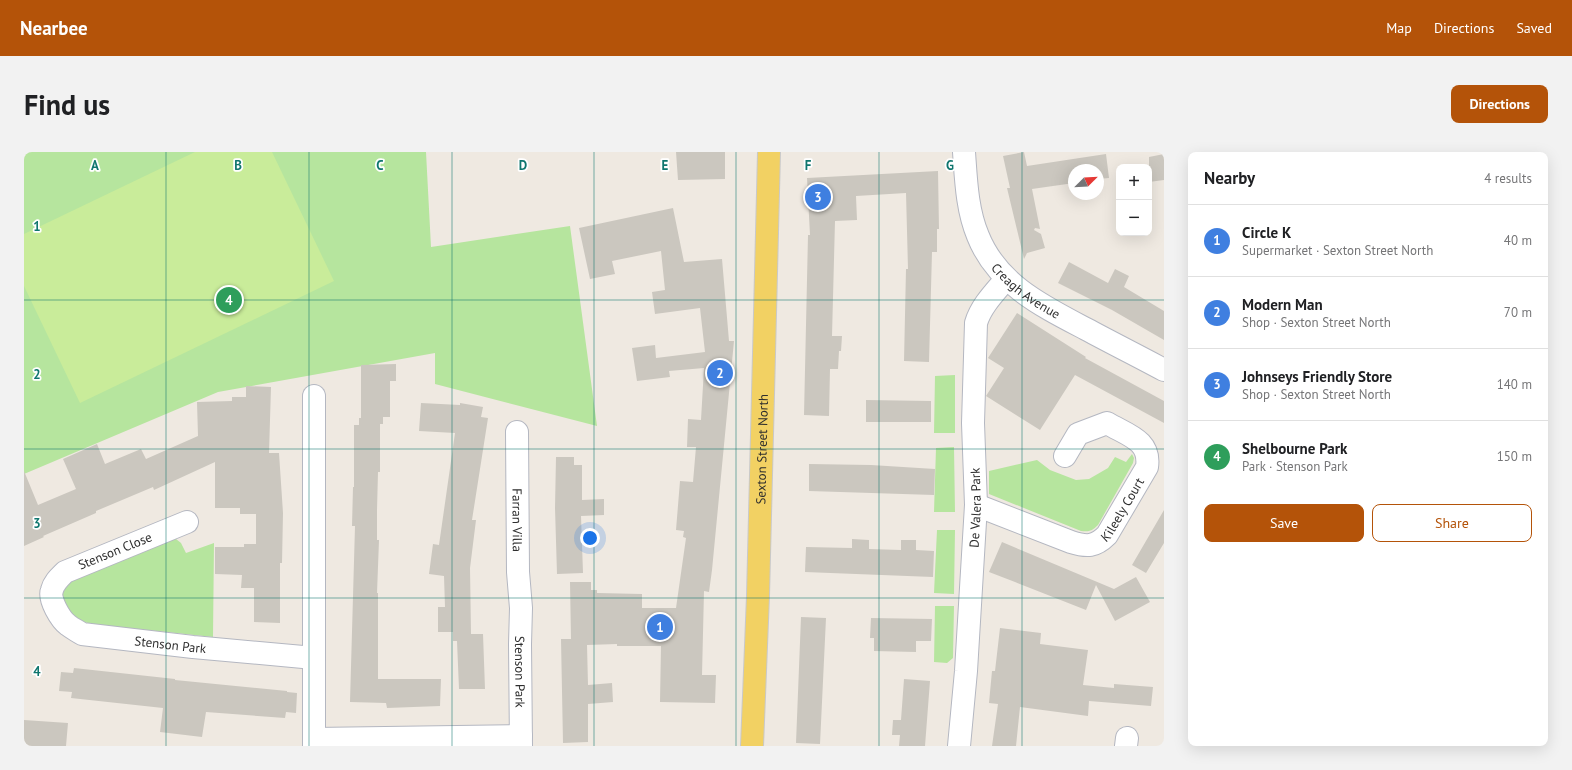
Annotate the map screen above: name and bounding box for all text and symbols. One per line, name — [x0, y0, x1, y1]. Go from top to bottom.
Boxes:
text: Nearbee — [20, 16, 88, 40]
text: Map — [1386, 19, 1412, 37]
text: Directions — [1434, 19, 1494, 37]
text: Saved — [1516, 19, 1552, 37]
button: Directions — [1451, 85, 1548, 123]
text: Find us — [24, 86, 110, 123]
text: A — [91, 157, 99, 174]
text: B — [234, 157, 242, 174]
text: C — [376, 157, 384, 174]
text: D — [519, 157, 527, 174]
text: E — [662, 157, 669, 174]
text: F — [805, 157, 812, 174]
text: G — [946, 157, 954, 174]
north arrow — [1068, 164, 1104, 200]
map controls — [1116, 164, 1152, 236]
button: + — [1116, 164, 1152, 200]
text: Nearby — [1204, 167, 1255, 189]
text: 4 results — [1484, 170, 1532, 187]
pin: 3 — [805, 182, 831, 212]
button: − — [1116, 200, 1152, 236]
text: 1 — [33, 218, 41, 235]
text: Circle K — [1242, 223, 1291, 242]
text: 1 — [1213, 232, 1221, 249]
text: 40 m — [1504, 232, 1532, 249]
text: Supermarket · Sexton Street North — [1242, 242, 1433, 259]
street label: Creagh Avenue — [988, 259, 1063, 322]
pin: 4 — [216, 285, 242, 315]
text: Modern Man — [1242, 295, 1323, 314]
text: 2 — [1213, 304, 1221, 321]
text: 70 m — [1504, 304, 1532, 321]
text: Shop · Sexton Street North — [1242, 314, 1391, 331]
pin: 2 — [707, 358, 733, 388]
text: 2 — [33, 366, 41, 383]
text: Johnseys Friendly Store — [1242, 367, 1392, 386]
text: 3 — [1213, 376, 1221, 393]
text: 140 m — [1497, 376, 1532, 393]
text: Shop · Sexton Street North — [1242, 386, 1391, 403]
street label: Sexton Street North — [752, 394, 772, 505]
text: Shelbourne Park — [1242, 439, 1347, 458]
text: 4 — [1213, 448, 1221, 465]
text: 150 m — [1497, 448, 1532, 465]
text: Park · Stenson Park — [1242, 458, 1348, 475]
street label: De Valera Park — [965, 467, 985, 548]
street label: Kileely Court — [1097, 474, 1148, 545]
street label: Farran Villa — [509, 488, 526, 552]
button: Save — [1204, 504, 1364, 542]
button: Share — [1372, 504, 1532, 542]
text: 3 — [33, 515, 41, 532]
street label: Stenson Close — [76, 528, 154, 574]
your location — [580, 528, 600, 548]
pin: 1 — [647, 612, 673, 642]
street label: Stenson Park — [134, 632, 208, 657]
street label: Stenson Park — [511, 636, 529, 709]
text: 4 — [33, 663, 41, 680]

